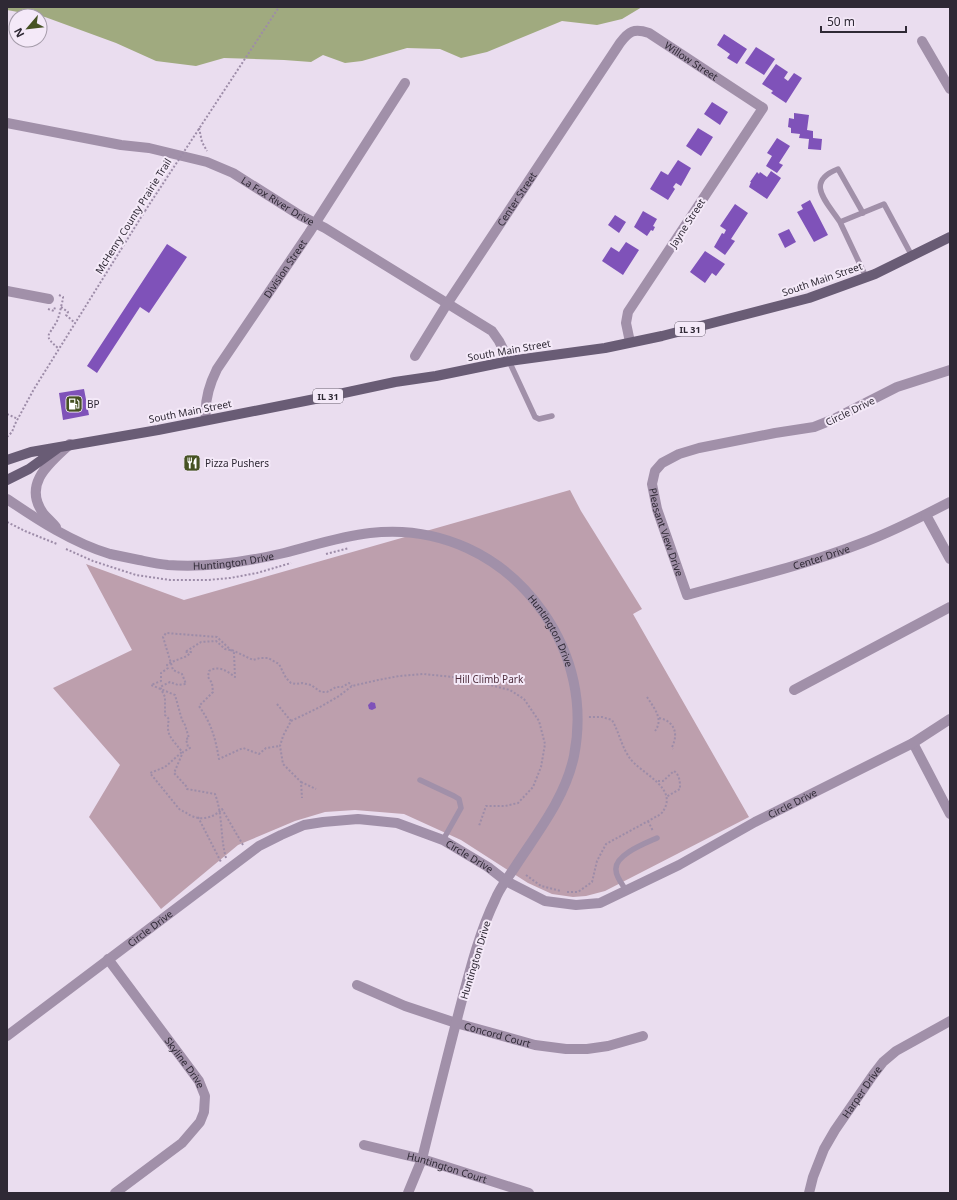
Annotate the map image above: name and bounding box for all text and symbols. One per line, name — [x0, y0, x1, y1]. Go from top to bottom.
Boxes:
north arrow — [8, 8, 48, 48]
scale bar — [821, 8, 906, 34]
text: 50 m — [827, 13, 855, 30]
text: N — [10, 25, 27, 40]
street label: Willow Street — [662, 38, 721, 84]
street label: McHenry County Prairie Trail — [92, 156, 174, 276]
street label: Center Street — [494, 169, 540, 229]
street label: La Fox River Drive — [239, 173, 317, 229]
street label: Jayne Street — [665, 195, 708, 251]
street label: Division Street — [260, 236, 310, 301]
street label: South Main Street — [780, 259, 864, 299]
road number: IL 31 — [675, 322, 705, 336]
street label: South Main Street — [466, 336, 552, 364]
road number: IL 31 — [313, 389, 343, 403]
street label: Circle Drive — [823, 393, 877, 429]
fuel station icon: BP — [64, 394, 84, 414]
street label: South Main Street — [147, 396, 233, 426]
place label: BP — [87, 397, 100, 411]
restaurant icon: Pizza Pushers — [182, 453, 202, 473]
place label: Pizza Pushers — [205, 456, 269, 470]
street label: Pleasant View Drive — [646, 487, 687, 578]
street label: Center Drive — [791, 541, 852, 573]
street label: Huntington Drive — [193, 548, 276, 573]
street label: Huntington Drive — [525, 591, 577, 669]
park label: Hill Climb Park — [455, 672, 524, 686]
street label: Circle Drive — [765, 785, 820, 822]
street label: Circle Drive — [443, 836, 497, 876]
street label: Circle Drive — [124, 906, 176, 950]
street label: Huntington Drive — [456, 919, 494, 1001]
street label: Concord Court — [462, 1019, 533, 1051]
street label: Skyline Drive — [161, 1034, 208, 1090]
street label: Harper Drive — [838, 1063, 885, 1121]
street label: Huntington Court — [406, 1149, 489, 1186]

